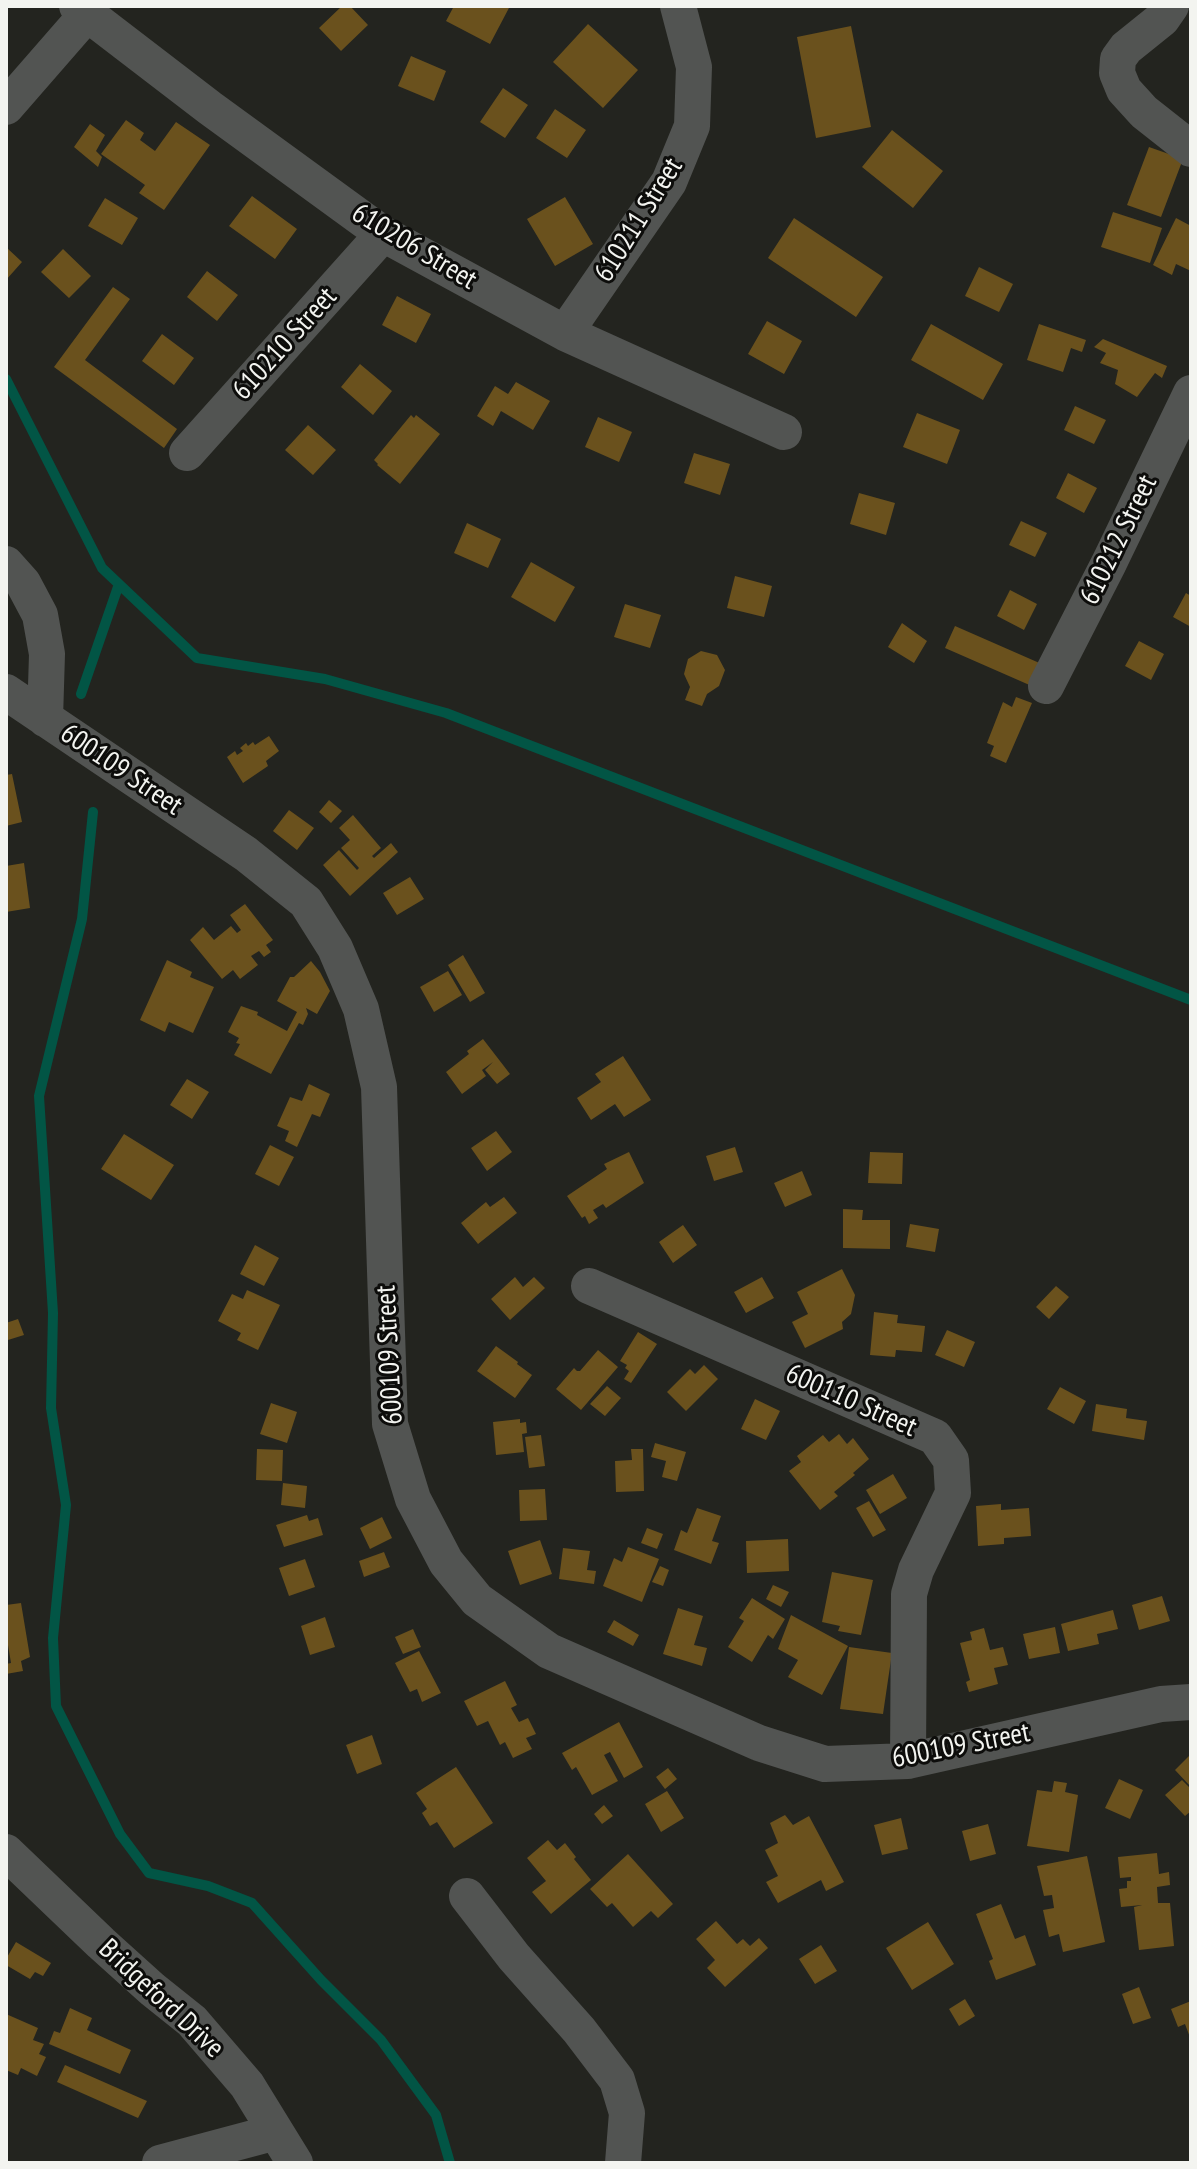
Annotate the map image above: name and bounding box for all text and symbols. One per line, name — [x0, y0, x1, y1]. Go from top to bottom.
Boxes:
street label: 610211 Street — [588, 152, 690, 288]
street label: 610206 Street — [346, 197, 482, 297]
street label: 610210 Street — [226, 281, 344, 407]
street label: 610212 Street — [1073, 470, 1165, 610]
street label: 600109 Street — [54, 717, 188, 823]
street label: 600109 Street — [370, 1284, 410, 1426]
street label: 600110 Street — [780, 1357, 922, 1445]
street label: 600109 Street — [889, 1716, 1033, 1776]
street label: Bridgeford Drive — [92, 1933, 230, 2065]

